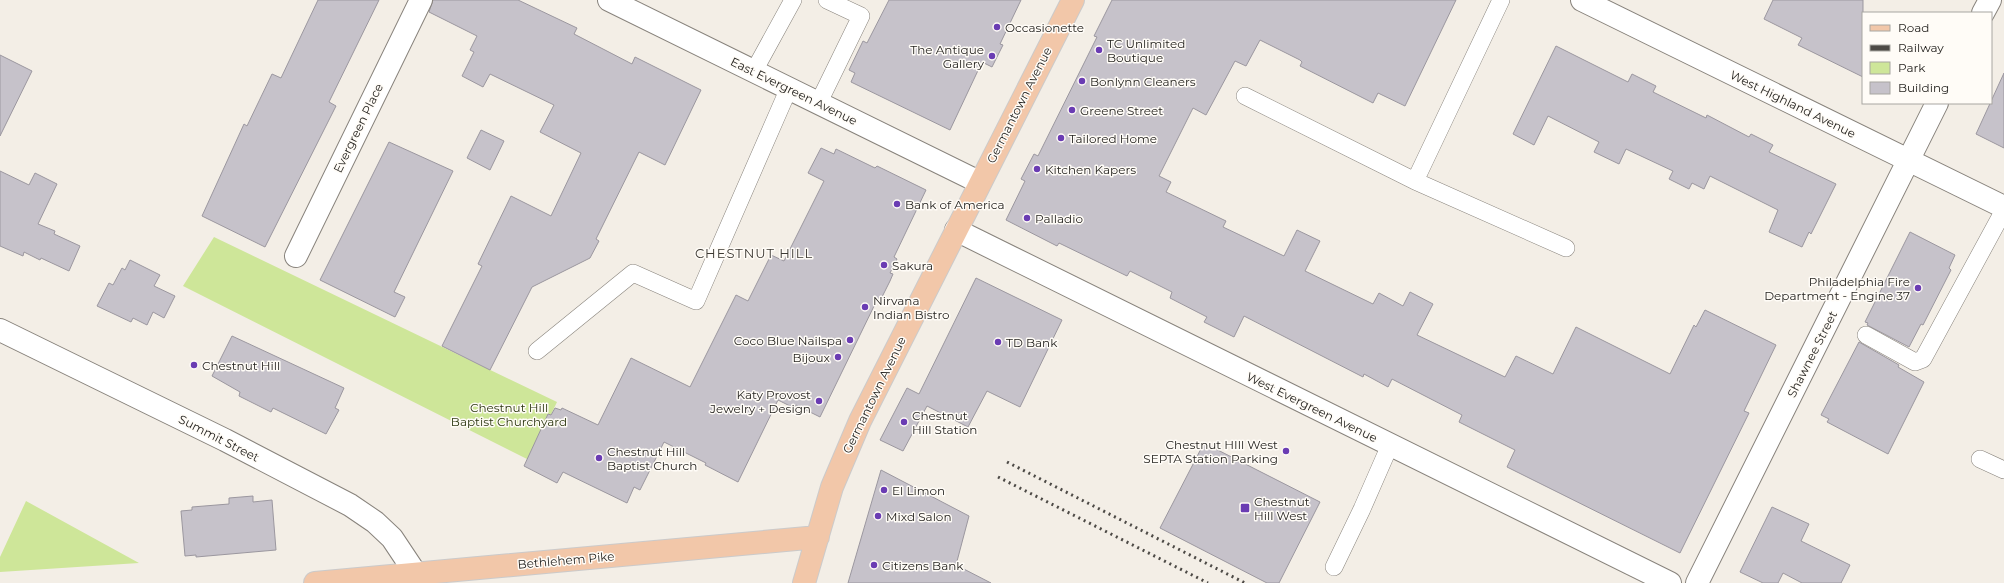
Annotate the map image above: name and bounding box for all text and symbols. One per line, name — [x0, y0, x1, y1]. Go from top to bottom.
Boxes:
legend — [1862, 12, 1992, 104]
place label: Occasionette — [1005, 20, 1084, 35]
text: Road — [1898, 20, 1929, 35]
marker: Occasionette — [992, 22, 1002, 32]
place label: TC Unlimited Boutique — [1107, 36, 1185, 65]
text: Railway — [1898, 40, 1944, 55]
place label: The Antique Gallery — [910, 42, 984, 71]
street label: Germantown Avenue — [983, 44, 1055, 166]
marker: TC Unlimited Boutique — [1094, 45, 1104, 55]
marker: The Antique Gallery — [987, 51, 997, 61]
street label: East Evergreen Avenue — [728, 54, 860, 128]
text: Park — [1898, 60, 1926, 75]
street label: West Highland Avenue — [1728, 67, 1858, 141]
place label: Bonlynn Cleaners — [1090, 74, 1196, 89]
marker: Bonlynn Cleaners — [1077, 76, 1087, 86]
text: Building — [1898, 80, 1949, 95]
street label: Evergreen Place — [330, 81, 386, 175]
place label: Greene Street — [1080, 103, 1163, 118]
marker: Greene Street — [1067, 105, 1077, 115]
place label: Tailored Home — [1069, 131, 1157, 146]
marker: Tailored Home — [1056, 133, 1066, 143]
place label: Kitchen Kapers — [1045, 162, 1136, 177]
marker: Kitchen Kapers — [1032, 164, 1042, 174]
place label: Bank of America — [905, 197, 1005, 212]
marker: Bank of America — [892, 199, 902, 209]
place label: Palladio — [1035, 211, 1083, 226]
marker: Palladio — [1022, 213, 1032, 223]
district label: CHESTNUT HILL — [695, 245, 813, 261]
place label: Sakura — [892, 258, 933, 273]
marker: Sakura — [879, 260, 889, 270]
place label: Philadelphia Fire Department - Engine 37 — [1764, 274, 1910, 303]
marker: Philadelphia Fire Department - Engine 37 — [1913, 283, 1923, 293]
place label: Nirvana Indian Bistro — [873, 293, 950, 322]
marker: Nirvana Indian Bistro — [860, 302, 870, 312]
street label: Shawnee Street — [1784, 308, 1840, 400]
place label: Coco Blue Nailspa — [734, 333, 842, 348]
street label: Germantown Avenue — [839, 334, 909, 456]
marker: Coco Blue Nailspa — [845, 335, 855, 345]
place label: TD Bank — [1006, 335, 1058, 350]
marker: TD Bank — [993, 337, 1003, 347]
place label: Bijoux — [792, 350, 831, 365]
marker: Bijoux — [833, 352, 843, 362]
place label: Chestnut Hill — [202, 358, 280, 373]
marker: Chestnut Hill — [189, 360, 199, 370]
street label: West Evergreen Avenue — [1244, 369, 1380, 445]
place label: Katy Provost Jewelry + Design — [709, 387, 811, 416]
marker: Katy Provost Jewelry + Design — [814, 396, 824, 406]
park label: Chestnut Hill Baptist Churchyard — [451, 400, 567, 429]
place label: Chestnut Hill Station — [912, 408, 977, 437]
street label: Summit Street — [176, 411, 262, 465]
marker: Chestnut Hill Station — [899, 417, 909, 427]
place label: Chestnut HIll West SEPTA Station Parking — [1143, 437, 1278, 466]
place label: Chestnut Hill Baptist Church — [607, 444, 697, 473]
marker: Chestnut HIll West SEPTA Station Parking — [1281, 446, 1291, 456]
marker: Chestnut Hill Baptist Church — [594, 453, 604, 463]
place label: El Limon — [892, 483, 945, 498]
marker: El Limon — [879, 485, 889, 495]
place label: Chestnut Hill West — [1254, 494, 1310, 523]
marker: Chestnut Hill West — [1239, 502, 1251, 514]
place label: Mixd Salon — [886, 509, 952, 524]
marker: Mixd Salon — [873, 511, 883, 521]
street label: Bethlehem Pike — [517, 548, 615, 572]
place label: Citizens Bank — [882, 558, 964, 573]
marker: Citizens Bank — [869, 560, 879, 570]

